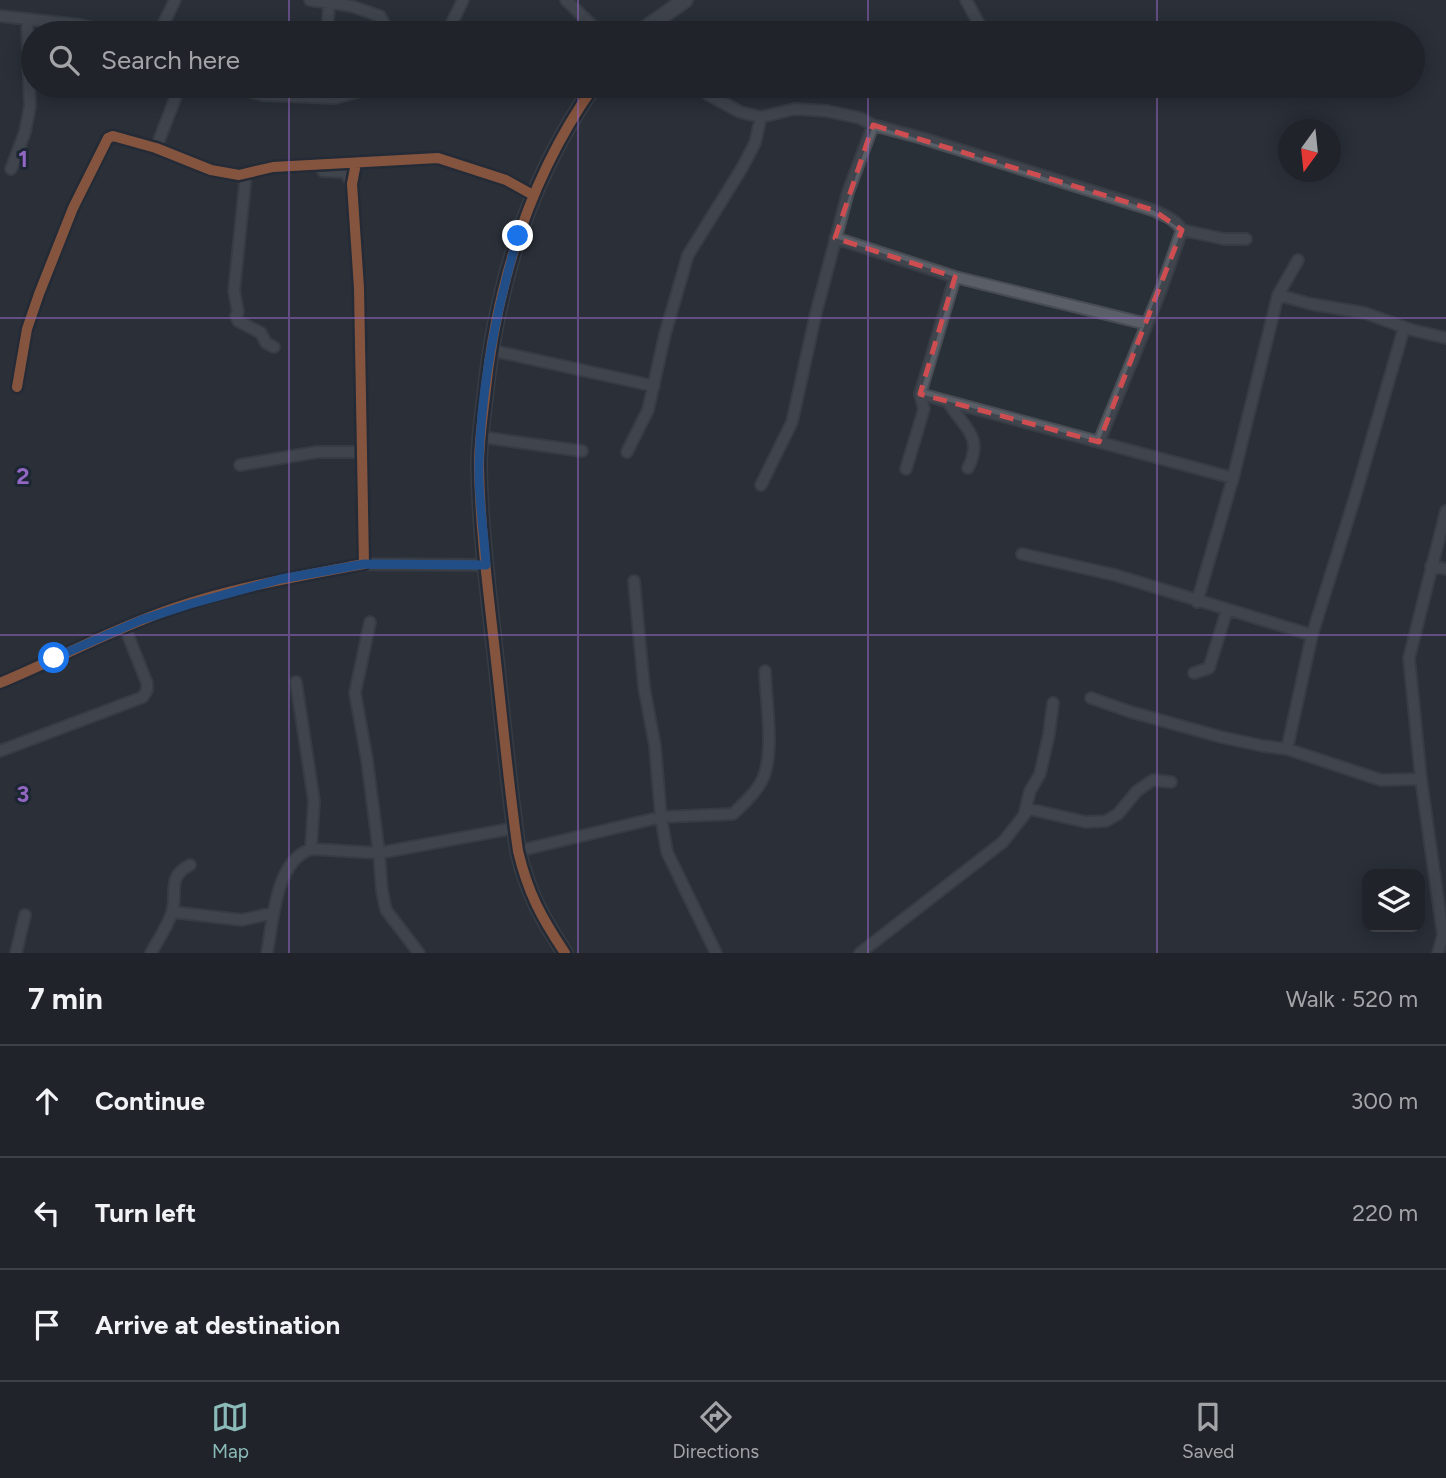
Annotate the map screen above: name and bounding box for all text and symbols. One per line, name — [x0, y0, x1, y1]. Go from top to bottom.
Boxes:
search box — [21, 21, 1425, 98]
icon: search — [45, 41, 83, 79]
text: Search here — [101, 44, 240, 76]
north arrow — [1278, 119, 1341, 182]
text: 1 — [18, 145, 28, 173]
route end — [502, 220, 533, 251]
text: 2 — [16, 462, 30, 490]
route start — [38, 642, 69, 673]
text: 3 — [17, 780, 29, 808]
map controls — [1362, 869, 1425, 932]
button: layers — [1362, 869, 1425, 932]
text: 7 min — [28, 980, 103, 1017]
text: Walk · 520 m — [1286, 985, 1418, 1013]
icon: ahead — [28, 1082, 66, 1120]
text: Continue — [95, 1085, 205, 1117]
text: 300 m — [1351, 1087, 1418, 1115]
icon: left — [28, 1194, 66, 1232]
text: Turn left — [95, 1197, 196, 1229]
text: 220 m — [1352, 1199, 1418, 1227]
icon: arrive — [28, 1306, 66, 1344]
text: Arrive at destination — [95, 1309, 340, 1341]
tab: Map — [211, 1398, 249, 1463]
tab: Directions — [672, 1398, 759, 1463]
tab: Saved — [1182, 1398, 1234, 1463]

